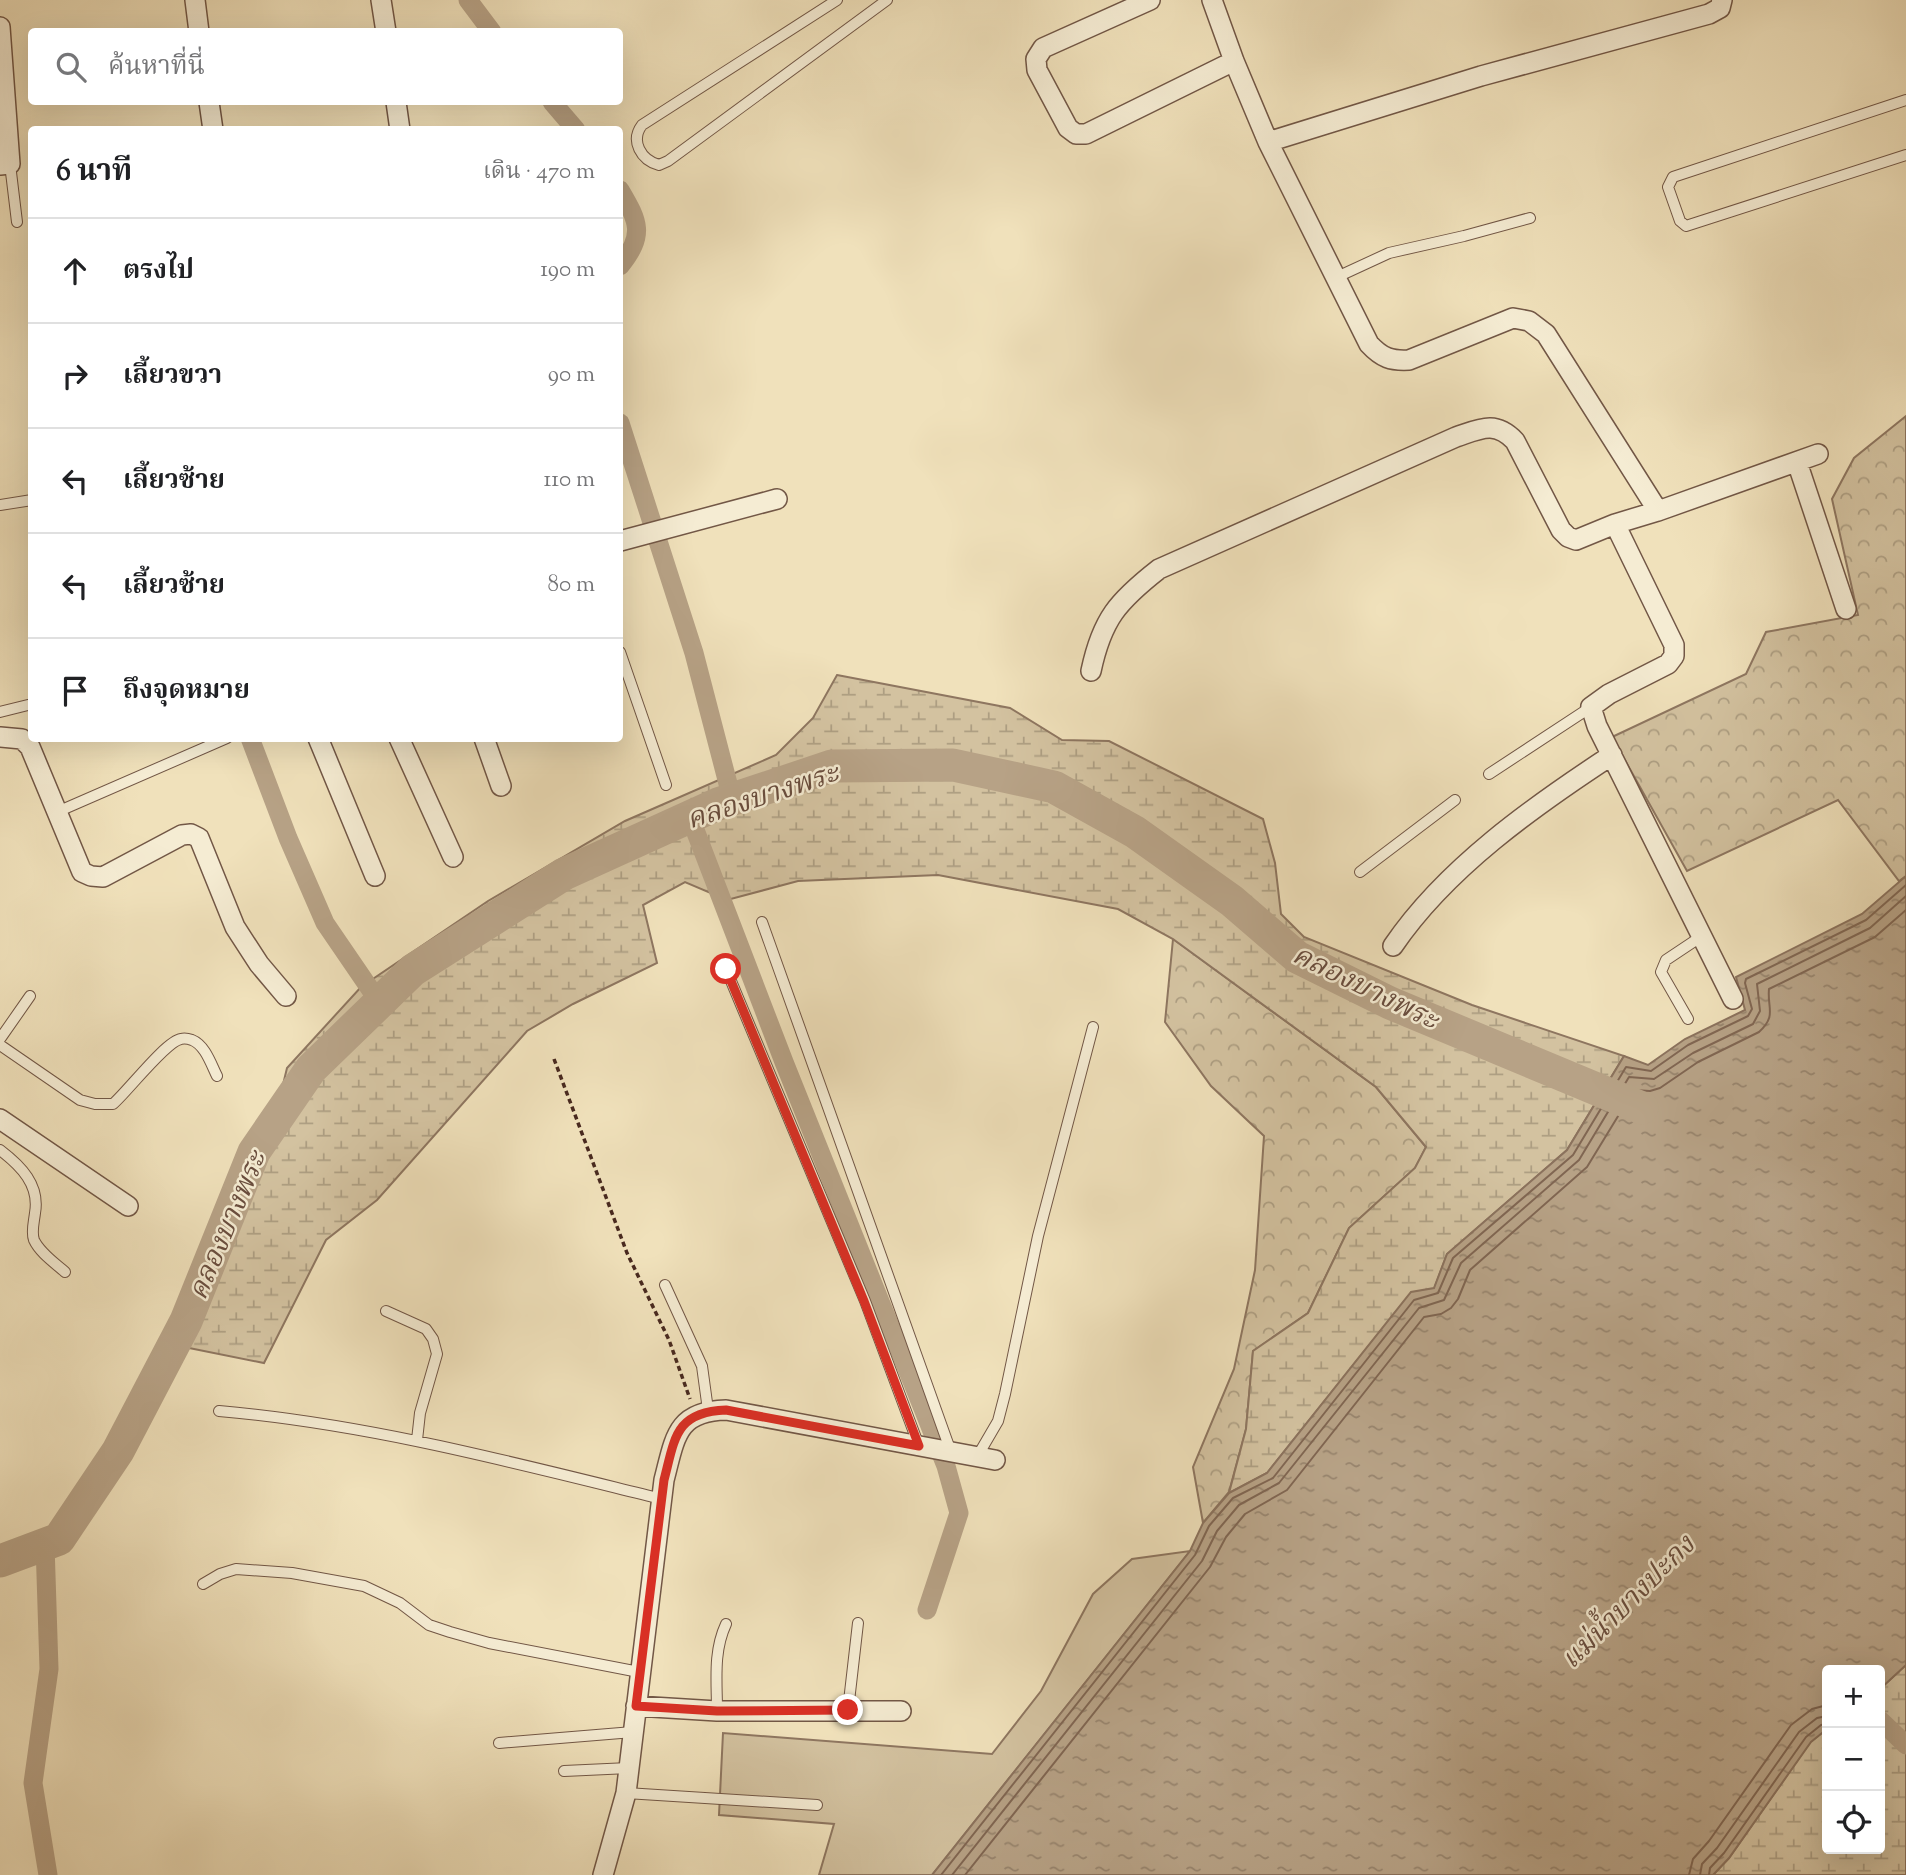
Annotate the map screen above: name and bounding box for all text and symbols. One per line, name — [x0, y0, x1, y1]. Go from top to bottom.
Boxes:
search box — [28, 28, 623, 105]
icon: search — [52, 48, 90, 86]
text: ค้นหาที่นี่ — [108, 49, 205, 86]
text: 6 นาที — [56, 151, 132, 194]
text: เดิน · 470 m — [483, 156, 595, 189]
icon: ahead — [56, 252, 94, 290]
text: ตรงไป — [123, 253, 194, 290]
text: 190 m — [540, 254, 595, 287]
icon: right — [56, 357, 94, 395]
text: เลี้ยวขวา — [123, 358, 222, 395]
text: 90 m — [548, 359, 595, 392]
icon: left — [56, 462, 94, 500]
text: เลี้ยวซ้าย — [123, 463, 225, 500]
text: 110 m — [544, 464, 595, 497]
icon: left — [56, 567, 94, 605]
text: เลี้ยวซ้าย — [123, 568, 225, 605]
text: 80 m — [547, 569, 595, 602]
icon: arrive — [56, 672, 94, 710]
text: ถึงจุดหมาย — [123, 673, 250, 710]
water label: คลองบางพระ — [682, 754, 846, 841]
water label: คลองบางพระ — [1285, 936, 1447, 1042]
route start — [710, 953, 741, 984]
water label: คลองบางพระ — [180, 1143, 279, 1307]
water label: แม่น้ำบางปะกง — [1551, 1524, 1706, 1679]
map controls — [1822, 1665, 1885, 1854]
button: + — [1822, 1665, 1885, 1728]
route end — [832, 1694, 863, 1725]
button: − — [1822, 1728, 1885, 1791]
button: locate — [1822, 1791, 1885, 1854]

